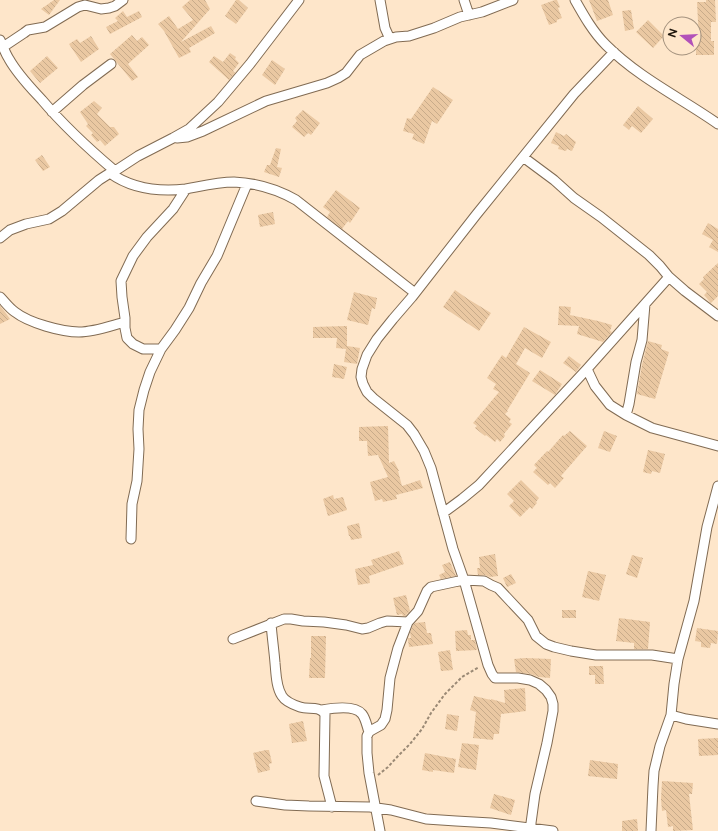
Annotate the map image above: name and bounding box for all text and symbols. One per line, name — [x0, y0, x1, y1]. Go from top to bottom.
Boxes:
north arrow — [662, 16, 702, 56]
text: N — [665, 27, 680, 39]

